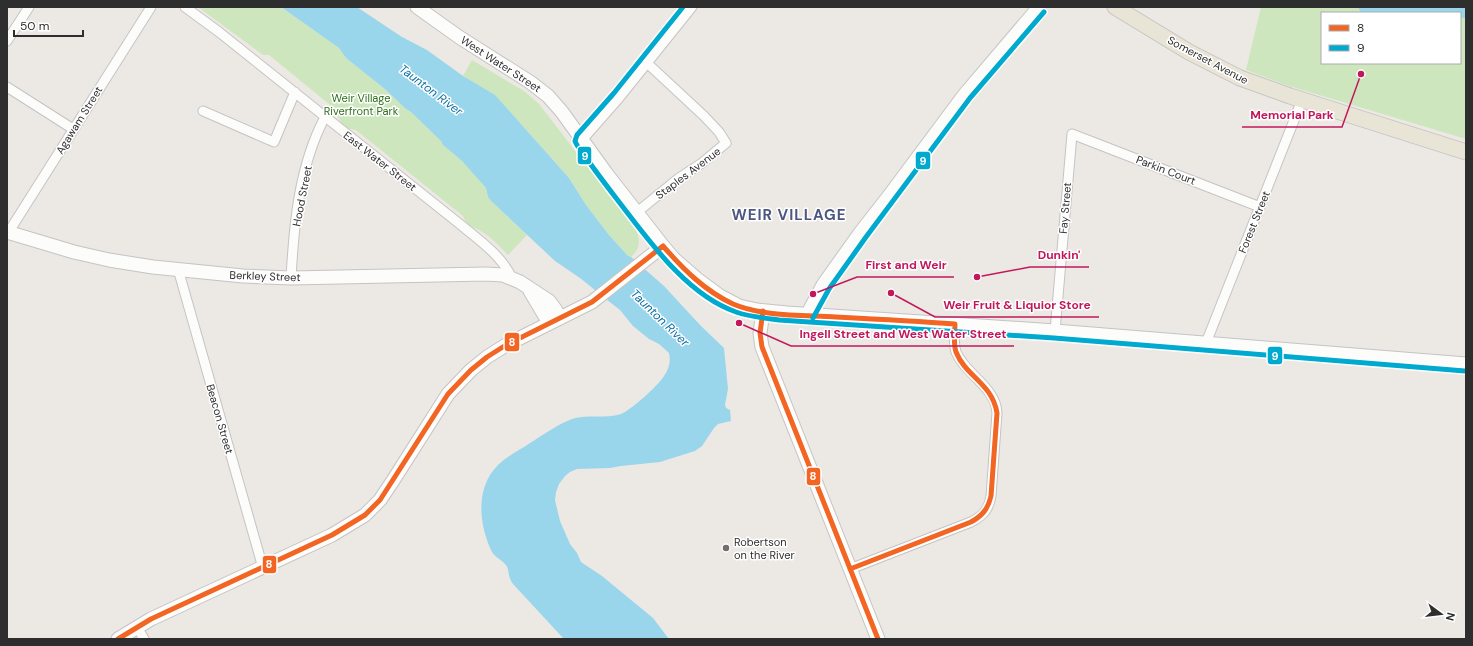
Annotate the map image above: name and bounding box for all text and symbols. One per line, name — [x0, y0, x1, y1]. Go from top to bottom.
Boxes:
scale bar — [14, 12, 83, 38]
legend — [1321, 12, 1461, 64]
text: 50 m — [20, 18, 49, 34]
text: 8 — [1357, 20, 1364, 36]
street label: West Water Street — [458, 33, 544, 95]
street label: Somerset Avenue — [1165, 33, 1251, 87]
text: 9 — [1357, 40, 1365, 56]
water label: Taunton River — [396, 61, 467, 120]
street label: Agawam Street — [53, 83, 105, 157]
park label: Weir Village Riverfront Park — [324, 91, 399, 118]
callout: Memorial Park — [1242, 103, 1342, 127]
text: Memorial Park — [1250, 107, 1334, 123]
street label: East Water Street — [341, 128, 419, 194]
street label: Staples Avenue — [653, 144, 723, 202]
line badge: 9 — [577, 146, 592, 165]
text: 9 — [582, 149, 589, 163]
line badge: 9 — [915, 151, 931, 170]
street label: Parkin Court — [1134, 152, 1198, 188]
text: 9 — [920, 154, 927, 168]
street label: Hood Street — [289, 164, 315, 228]
street label: Fay Street — [1056, 182, 1074, 234]
street label: Forest Street — [1235, 189, 1273, 255]
district label: WEIR VILLAGE — [732, 205, 846, 225]
callout: Dunkin' — [1030, 243, 1089, 267]
text: Dunkin' — [1038, 247, 1080, 263]
callout: First and Weir — [857, 253, 954, 277]
text: First and Weir — [865, 257, 947, 273]
street label: Berkley Street — [229, 268, 301, 284]
water label: Taunton River — [627, 286, 693, 350]
callout: Weir Fruit & Liquior Store — [935, 293, 1099, 317]
text: Weir Fruit & Liquior Store — [943, 297, 1091, 313]
callout: Ingell Street and West Water Street — [791, 322, 1014, 346]
text: Ingell Street and West Water Street — [799, 326, 1007, 342]
line badge: 8 — [504, 332, 520, 352]
text: 8 — [509, 335, 516, 349]
line badge: 9 — [1267, 346, 1283, 365]
text: 9 — [1272, 349, 1279, 363]
street label: Beacon Street — [203, 382, 237, 456]
line badge: 8 — [806, 467, 821, 486]
text: 8 — [810, 469, 817, 483]
place label: Robertson on the River — [734, 535, 795, 562]
marker: Robertson on the River — [721, 543, 731, 553]
line badge: 8 — [262, 555, 277, 574]
text: 8 — [266, 557, 273, 571]
north arrow — [1421, 594, 1461, 634]
text: N — [1443, 611, 1458, 622]

